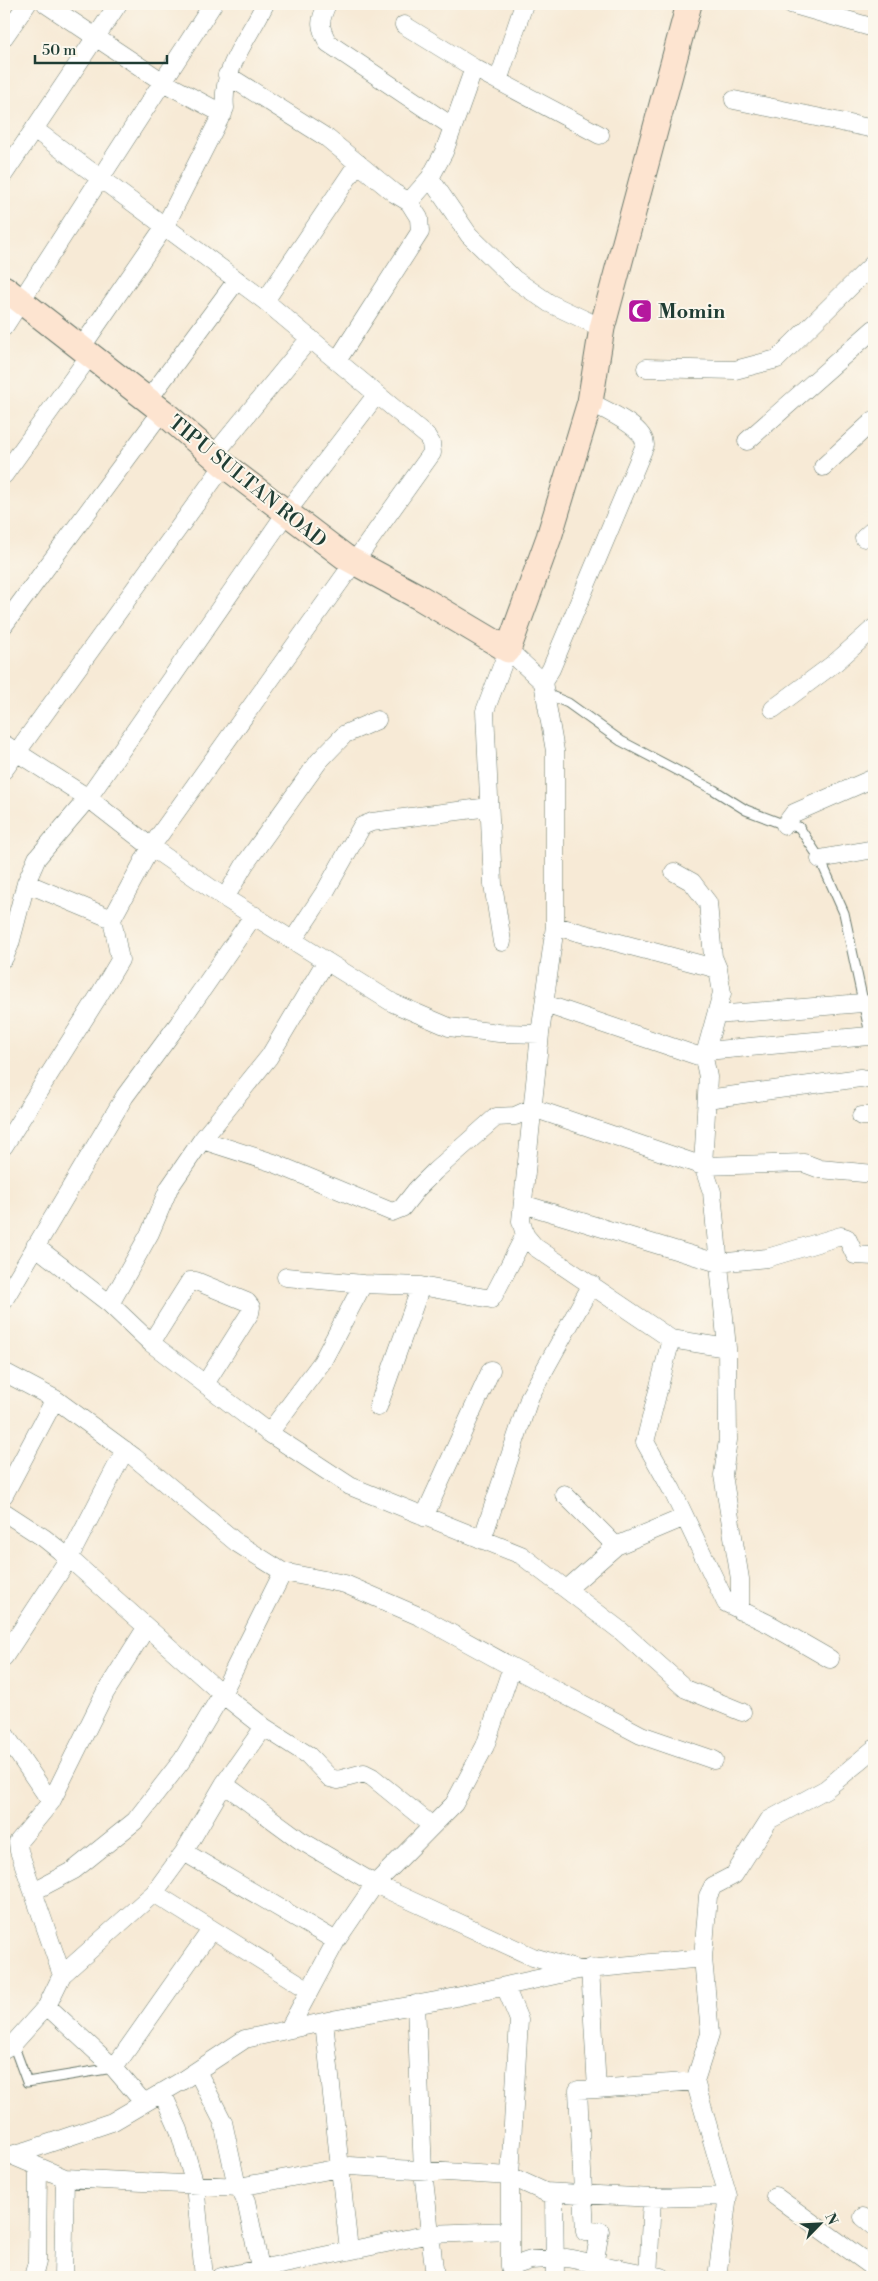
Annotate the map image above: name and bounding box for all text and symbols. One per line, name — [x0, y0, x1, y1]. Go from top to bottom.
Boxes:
scale bar — [35, 32, 168, 64]
text: 50 m — [42, 41, 76, 60]
mosque icon: Momin — [627, 298, 653, 324]
place label: Momin — [658, 300, 726, 325]
street label: TIPU SULTAN ROAD — [163, 411, 331, 554]
north arrow — [796, 2198, 846, 2248]
text: N — [820, 2210, 841, 2228]

